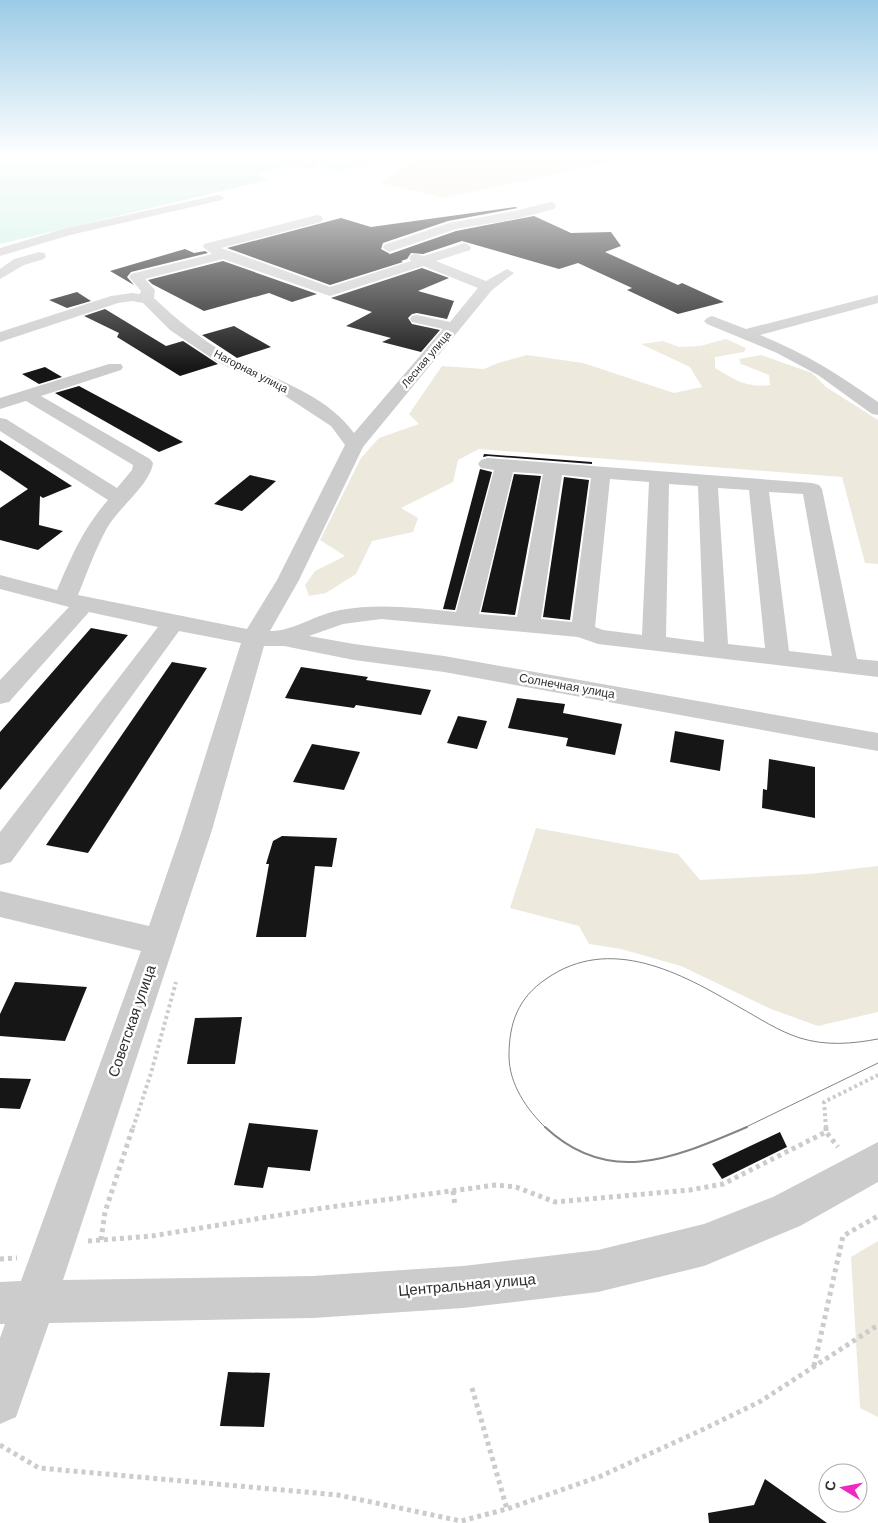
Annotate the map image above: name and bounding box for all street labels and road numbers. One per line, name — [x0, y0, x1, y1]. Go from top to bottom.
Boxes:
street label: Лесная улица — [398, 327, 454, 390]
street label: Нагорная улица — [212, 346, 291, 396]
street label: Солнечная улица — [518, 670, 617, 702]
street label: Советская улица — [103, 962, 161, 1080]
street label: Центральная улица — [397, 1269, 537, 1301]

